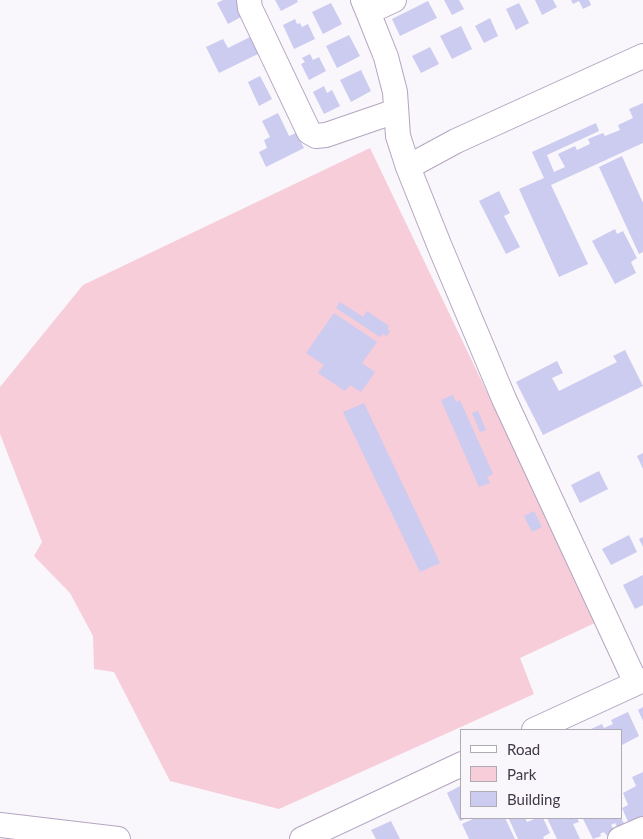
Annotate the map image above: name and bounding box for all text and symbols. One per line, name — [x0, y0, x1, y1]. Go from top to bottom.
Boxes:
legend — [460, 729, 623, 819]
text: Road — [507, 740, 540, 758]
text: Park — [507, 765, 536, 783]
text: Building — [507, 790, 560, 808]

